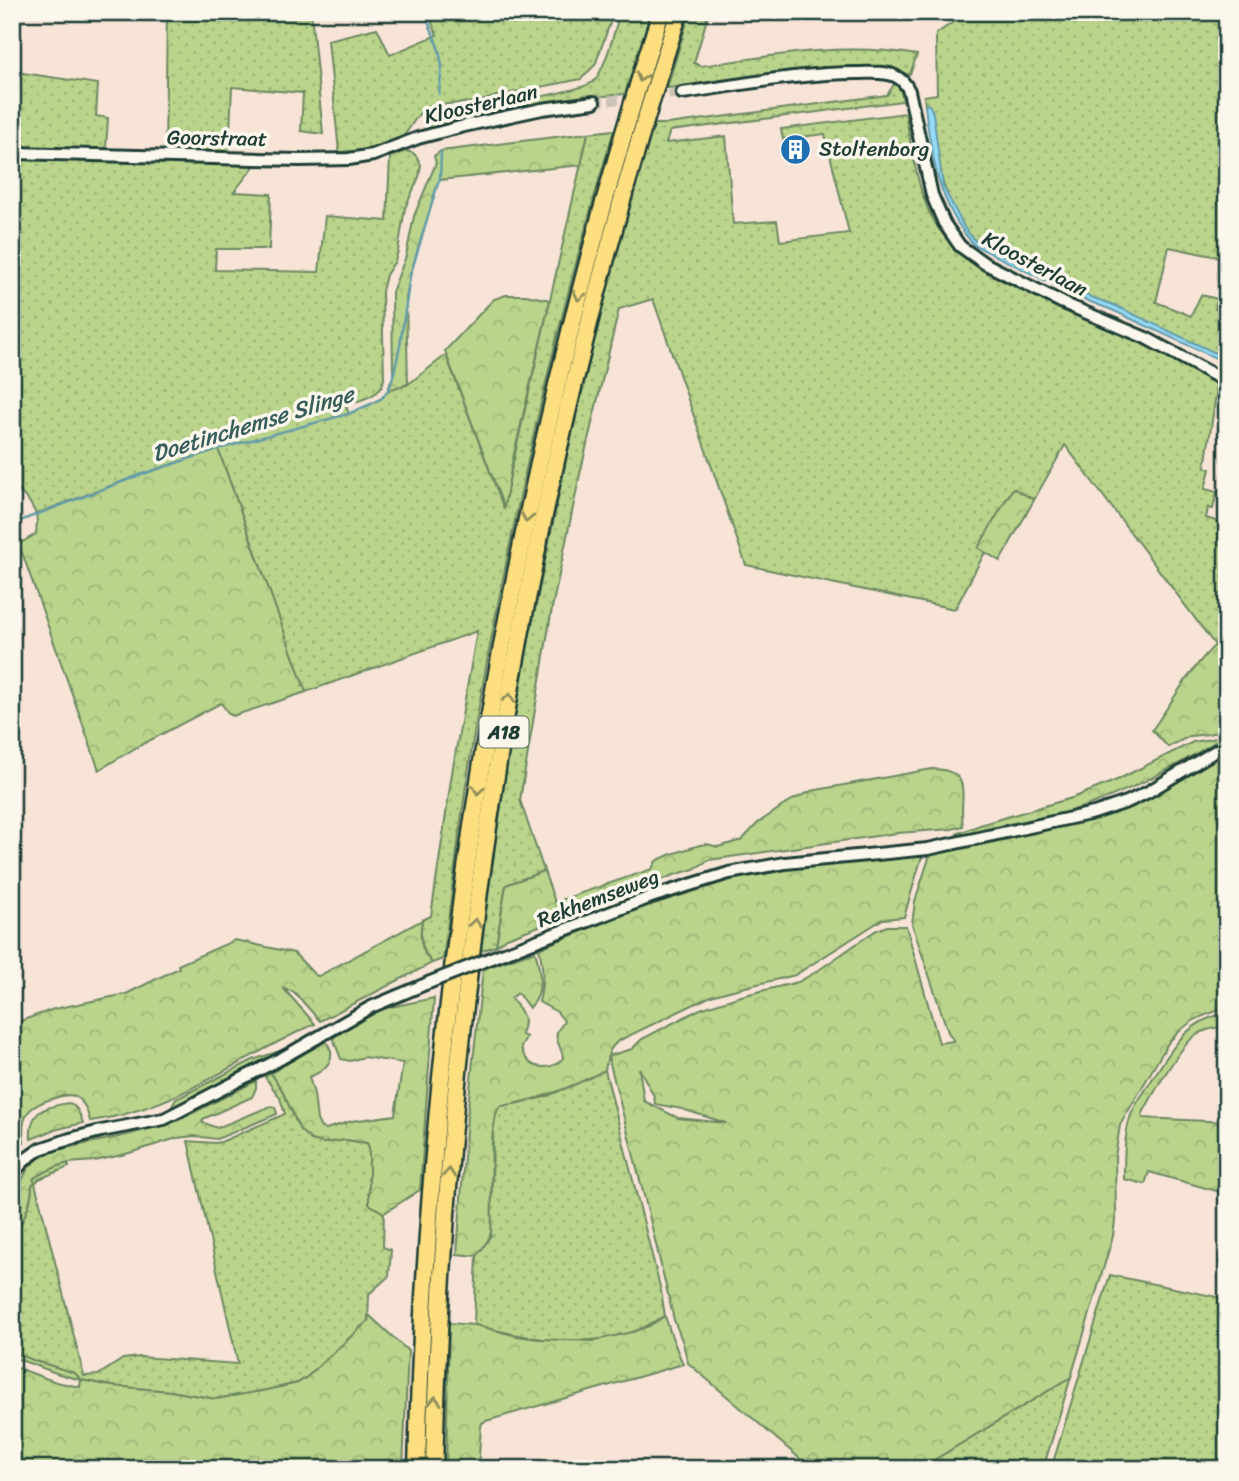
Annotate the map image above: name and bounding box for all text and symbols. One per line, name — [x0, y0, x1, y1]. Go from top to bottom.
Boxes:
one-way arrow — [634, 71, 649, 83]
street label: Kloosterlaan — [420, 73, 542, 135]
street label: Goorstraat — [167, 118, 267, 158]
place label: Stoltenborg — [819, 130, 930, 168]
building icon: Stoltenborg — [779, 132, 813, 166]
street label: Kloosterlaan — [975, 220, 1095, 308]
one-way arrow — [572, 290, 587, 302]
water label: Doetinchemse Slinge — [147, 373, 361, 474]
one-way arrow — [521, 512, 536, 524]
one-way arrow — [501, 692, 516, 704]
road number: A18 — [480, 716, 528, 748]
one-way arrow — [471, 784, 486, 796]
street label: Rekhemseweg — [531, 857, 665, 939]
one-way arrow — [467, 917, 482, 929]
one-way arrow — [441, 1168, 456, 1179]
one-way arrow — [428, 1395, 443, 1406]

